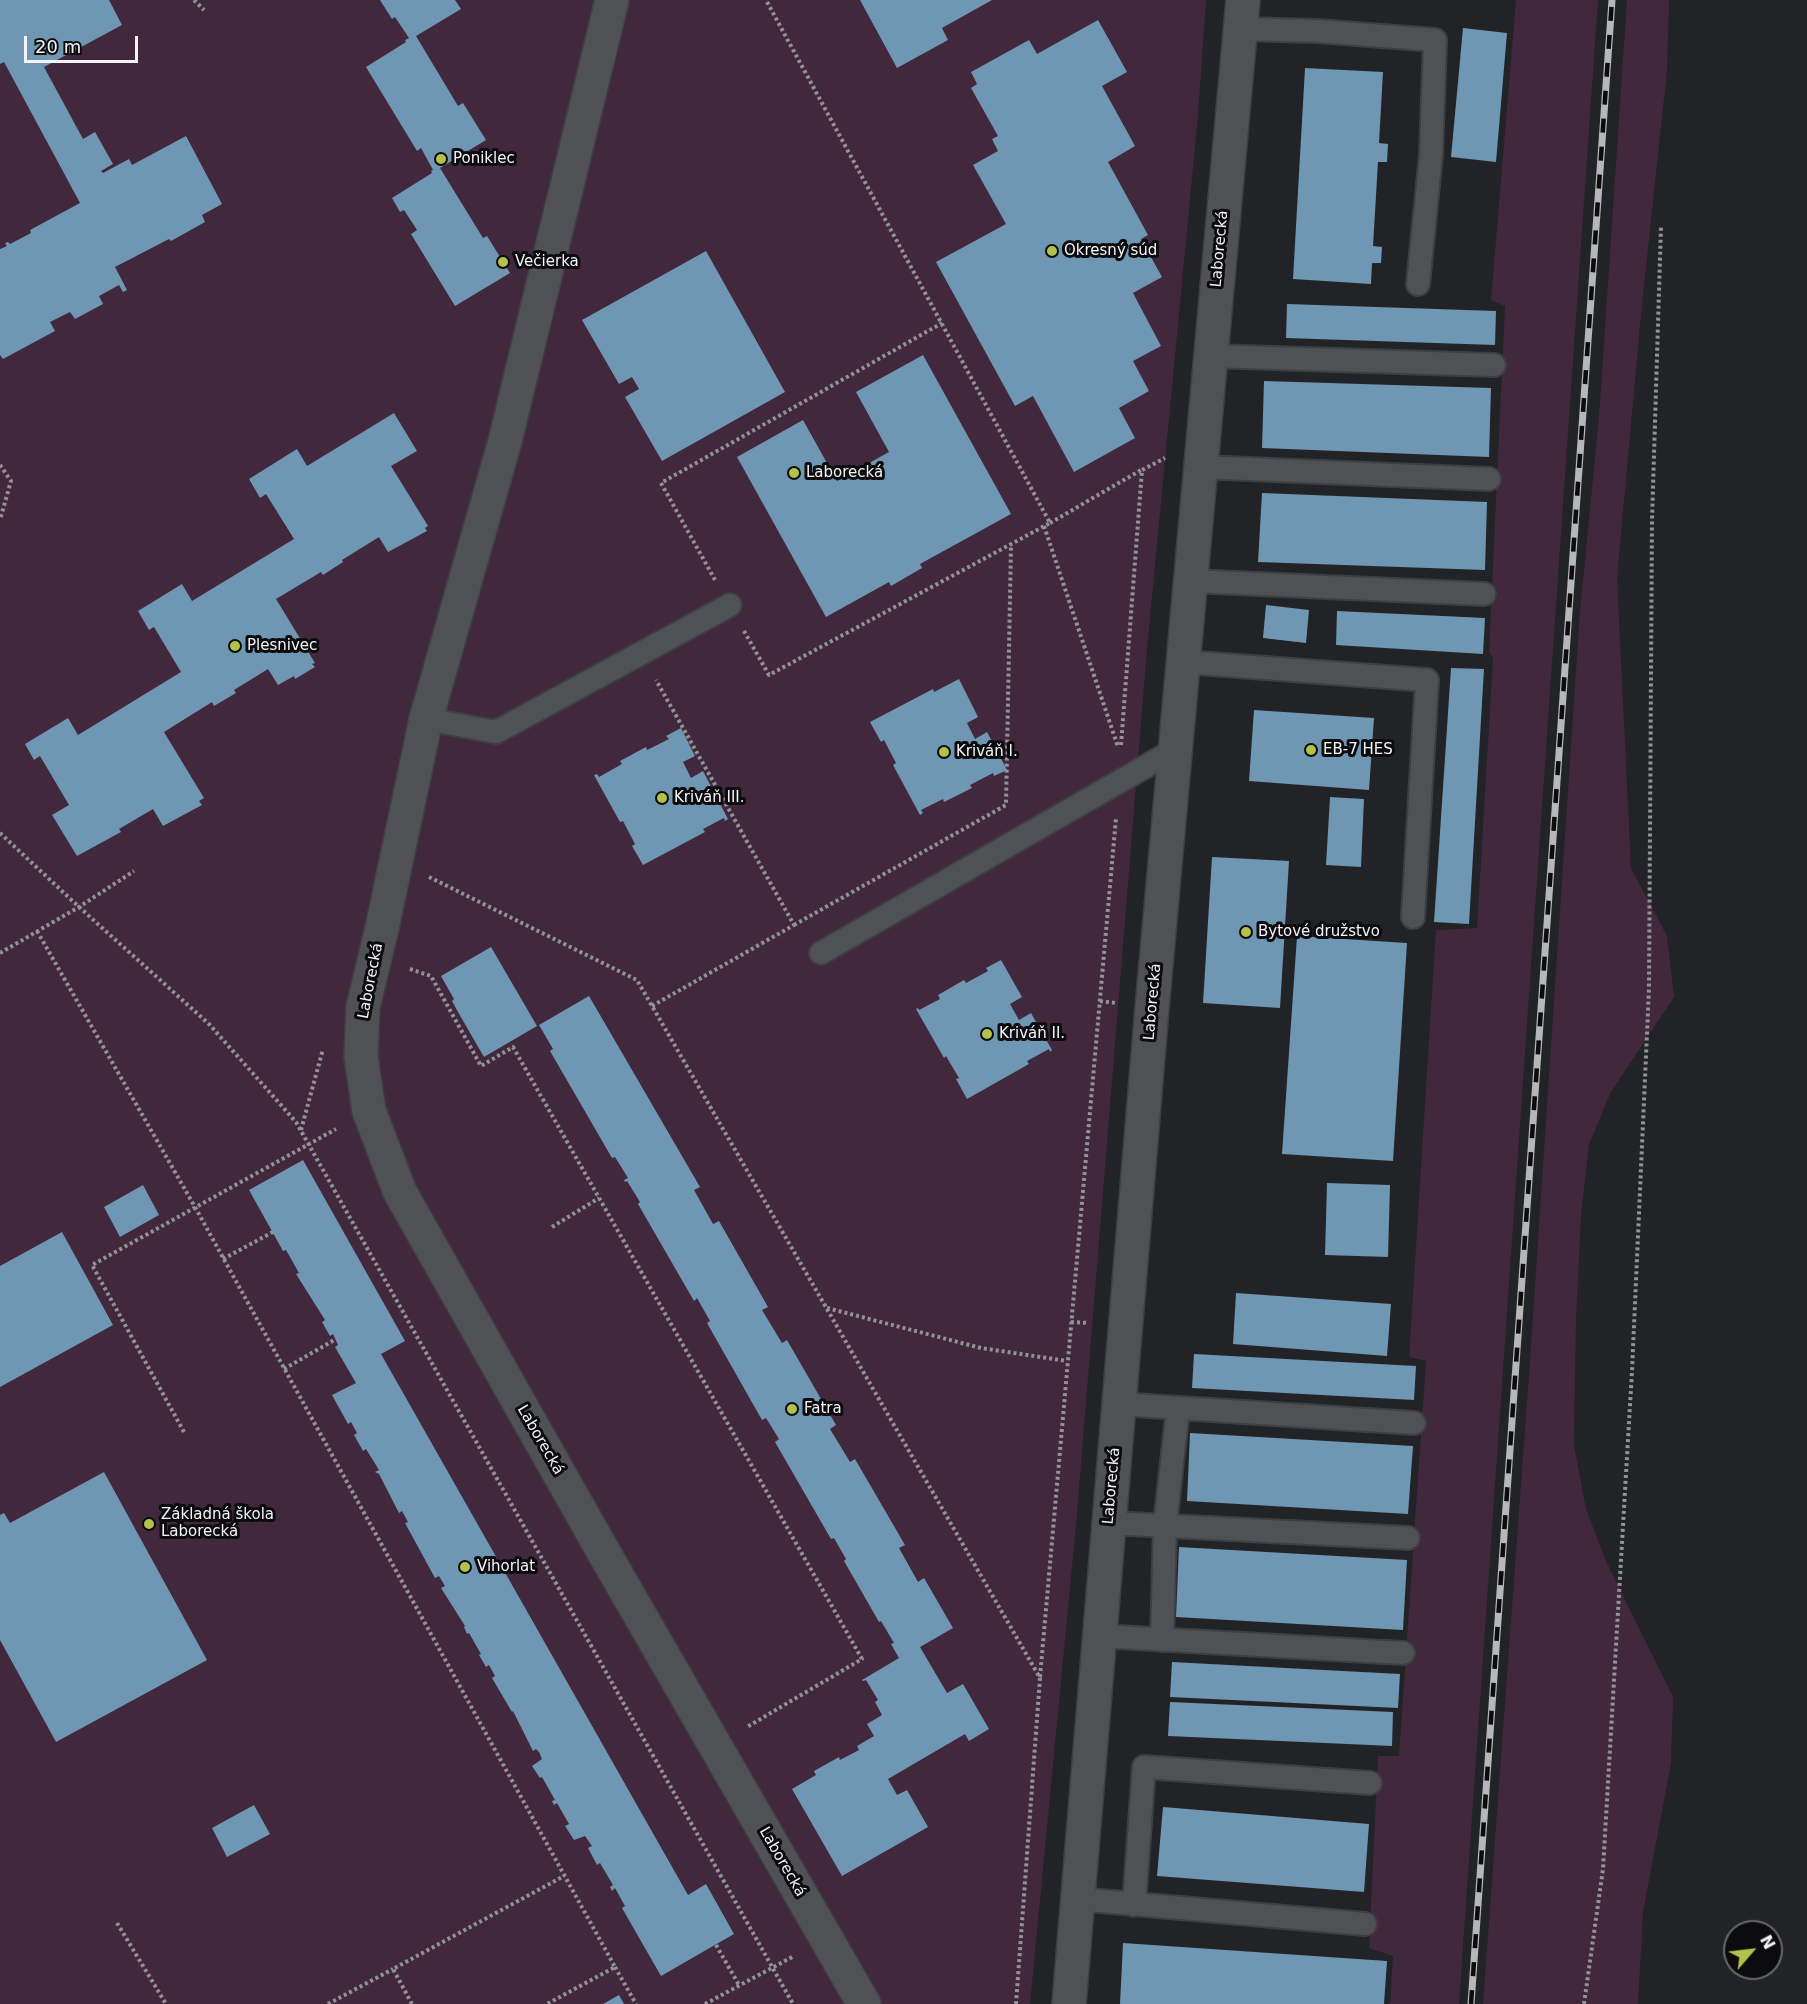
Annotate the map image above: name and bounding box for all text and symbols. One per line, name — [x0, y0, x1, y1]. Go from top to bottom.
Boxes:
scale bar — [27, 24, 141, 62]
text: 20 m — [35, 36, 81, 57]
place label: Poniklec — [453, 150, 515, 168]
marker: Poniklec — [434, 152, 448, 166]
street label: Laborecká — [1208, 210, 1232, 288]
place label: Okresný súd — [1064, 242, 1157, 260]
marker: Okresný súd — [1045, 244, 1059, 258]
place label: Večierka — [515, 253, 579, 271]
marker: Večierka — [496, 255, 510, 269]
place label: Laborecká — [806, 464, 883, 482]
marker: Laborecká — [787, 466, 801, 480]
place label: Plesnivec — [247, 637, 317, 655]
marker: Plesnivec — [228, 639, 242, 653]
place label: EB-7 HES — [1323, 741, 1393, 759]
place label: Kriváň I. — [956, 743, 1018, 761]
marker: EB-7 HES — [1304, 743, 1318, 757]
marker: Kriváň I. — [937, 745, 951, 759]
place label: Kriváň III. — [674, 789, 745, 807]
marker: Kriváň III. — [655, 791, 669, 805]
place label: Bytové družstvo — [1258, 923, 1380, 941]
marker: Bytové družstvo — [1239, 925, 1253, 939]
street label: Laborecká — [355, 941, 387, 1021]
street label: Laborecká — [1141, 963, 1165, 1041]
place label: Kriváň II. — [999, 1025, 1065, 1043]
marker: Kriváň II. — [980, 1027, 994, 1041]
place label: Fatra — [804, 1400, 842, 1418]
street label: Laborecká — [513, 1402, 567, 1478]
marker: Fatra — [785, 1402, 799, 1416]
street label: Laborecká — [1100, 1447, 1124, 1525]
place label: Základná škola Laborecká — [161, 1506, 274, 1541]
marker: Základná škola Laborecká — [142, 1517, 156, 1531]
place label: Vihorlat — [477, 1558, 535, 1576]
marker: Vihorlat — [458, 1560, 472, 1574]
street label: Laborecká — [755, 1824, 809, 1900]
north arrow — [1723, 1920, 1783, 1980]
text: N — [1756, 1932, 1779, 1953]

